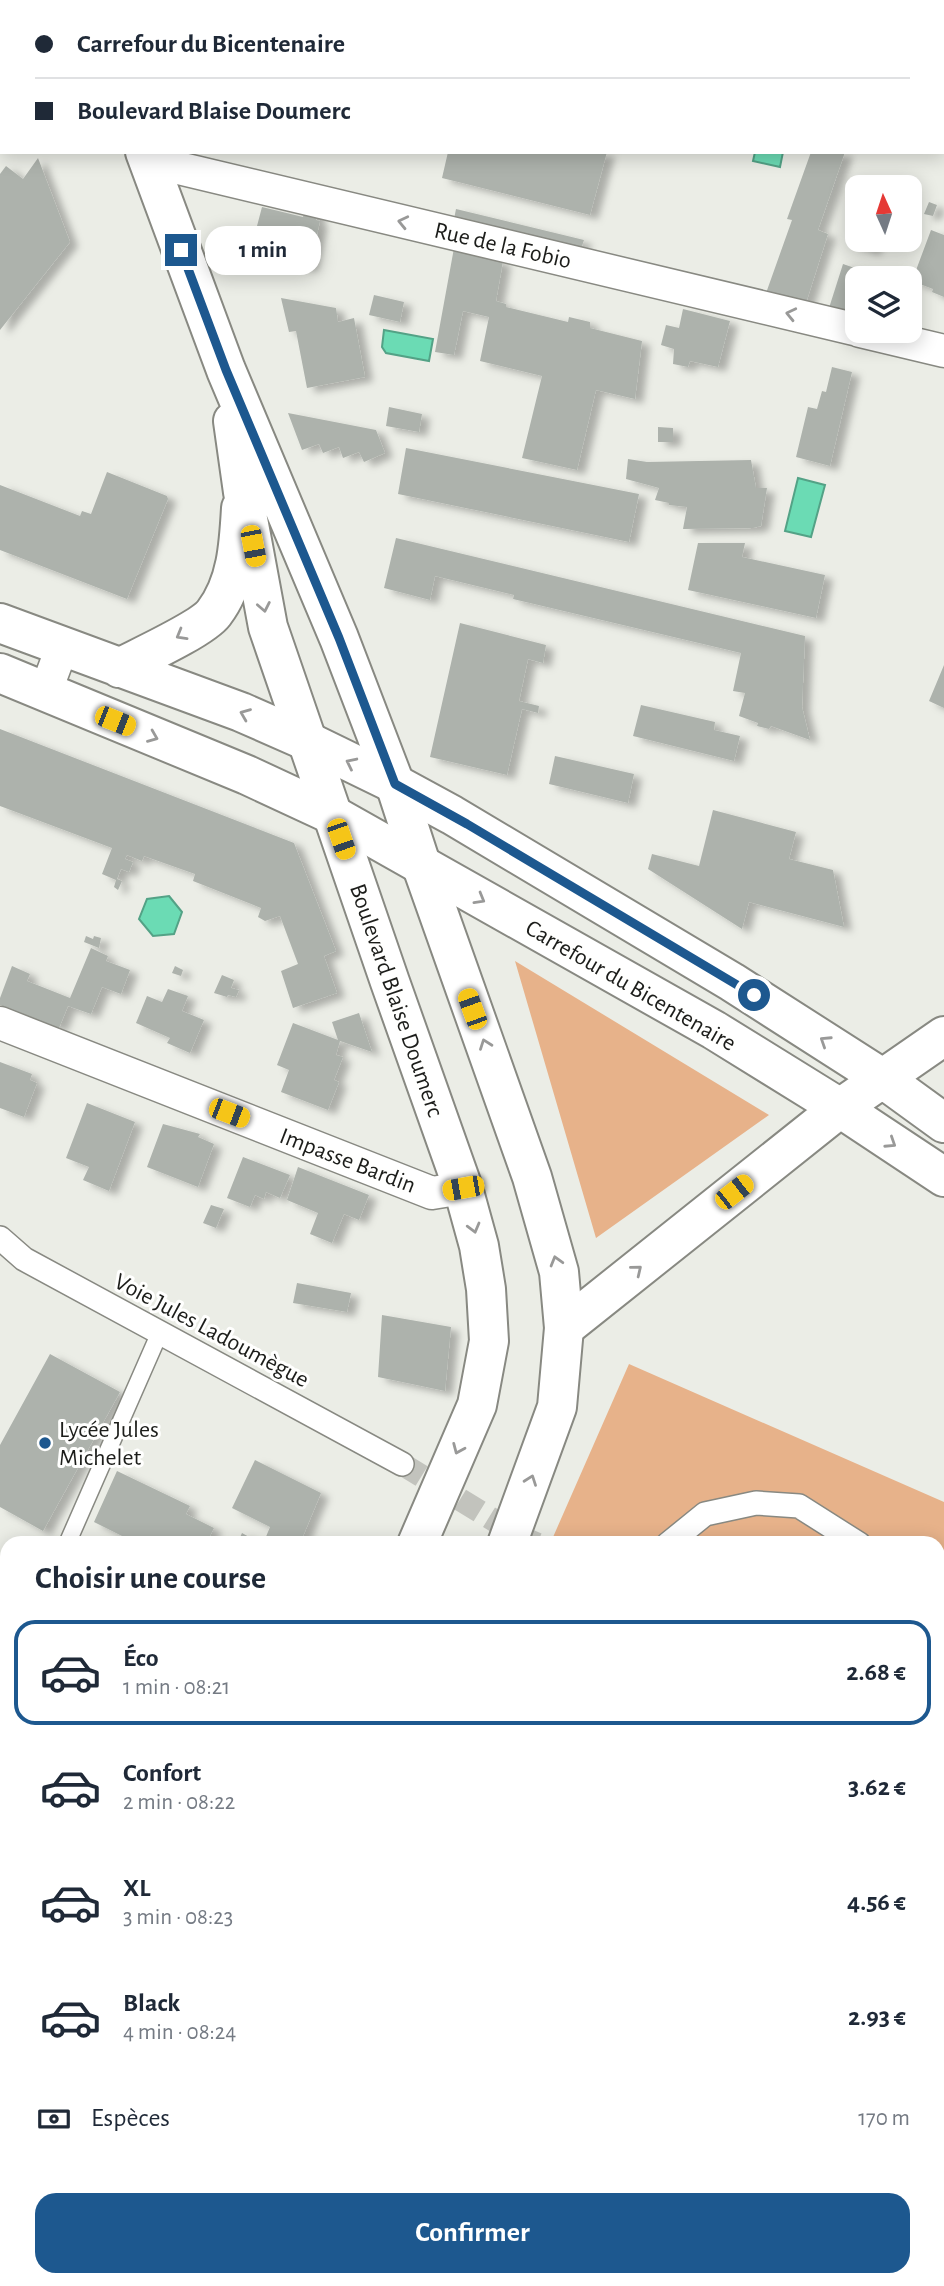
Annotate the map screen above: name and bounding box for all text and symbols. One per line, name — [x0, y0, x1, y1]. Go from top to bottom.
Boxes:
text: Carrefour du Bicentenaire — [77, 31, 345, 57]
text: Boulevard Blaise Doumerc — [77, 98, 351, 124]
north arrow — [845, 175, 922, 252]
map controls — [845, 175, 922, 343]
one-way arrow — [397, 215, 409, 230]
street label: Rue de la Fobio — [432, 219, 574, 273]
callout: 1 min — [206, 226, 321, 274]
route end — [165, 234, 197, 266]
text: 1 min — [239, 239, 287, 262]
button: layers — [845, 266, 922, 343]
one-way arrow — [785, 308, 797, 322]
car — [239, 523, 268, 569]
one-way arrow — [256, 601, 271, 613]
one-way arrow — [175, 627, 188, 640]
car — [92, 703, 139, 739]
one-way arrow — [239, 708, 252, 722]
one-way arrow — [147, 728, 159, 742]
one-way arrow — [346, 757, 358, 771]
car — [325, 816, 358, 862]
street label: Boulevard Blaise Doumerc — [345, 881, 447, 1120]
one-way arrow — [472, 890, 485, 903]
street label: Carrefour du Bicentenaire — [521, 916, 740, 1056]
route start — [738, 979, 770, 1011]
car — [455, 986, 490, 1032]
one-way arrow — [820, 1037, 833, 1050]
one-way arrow — [479, 1039, 493, 1051]
car — [206, 1096, 253, 1130]
street label: Impasse Bardin — [276, 1124, 419, 1198]
one-way arrow — [884, 1135, 897, 1148]
car — [711, 1171, 758, 1213]
car — [441, 1174, 486, 1202]
one-way arrow — [466, 1221, 480, 1233]
one-way arrow — [549, 1255, 564, 1267]
one-way arrow — [629, 1266, 641, 1279]
street label: Voie Jules Ladoumègue — [110, 1269, 313, 1392]
place label: Lycée Jules Michelet — [59, 1418, 159, 1470]
marker: Lycée Jules Michelet — [37, 1435, 53, 1451]
one-way arrow — [452, 1441, 466, 1454]
one-way arrow — [523, 1474, 537, 1486]
text: Choisir une course — [35, 1562, 266, 1594]
icon: car — [39, 1641, 102, 1704]
text: Éco — [123, 1645, 159, 1671]
text: 2.68 € — [846, 1659, 906, 1685]
text: 1 min · 08:21 — [123, 1676, 230, 1699]
icon: car — [39, 1756, 102, 1819]
text: Confort — [123, 1760, 201, 1786]
text: 3.62 € — [848, 1774, 906, 1800]
text: 2 min · 08:22 — [123, 1791, 235, 1814]
icon: car — [39, 1871, 102, 1934]
text: XL — [123, 1875, 150, 1901]
text: 4.56 € — [847, 1889, 906, 1915]
text: 3 min · 08:23 — [123, 1906, 233, 1929]
icon: car — [39, 1986, 102, 2049]
text: Black — [123, 1990, 180, 2016]
text: 2.93 € — [848, 2004, 906, 2030]
text: 4 min · 08:24 — [123, 2021, 236, 2044]
icon: cash — [35, 2100, 73, 2138]
text: Espèces — [91, 2105, 170, 2131]
text: 170 m — [858, 2107, 910, 2130]
button: Confirmer — [35, 2193, 910, 2273]

